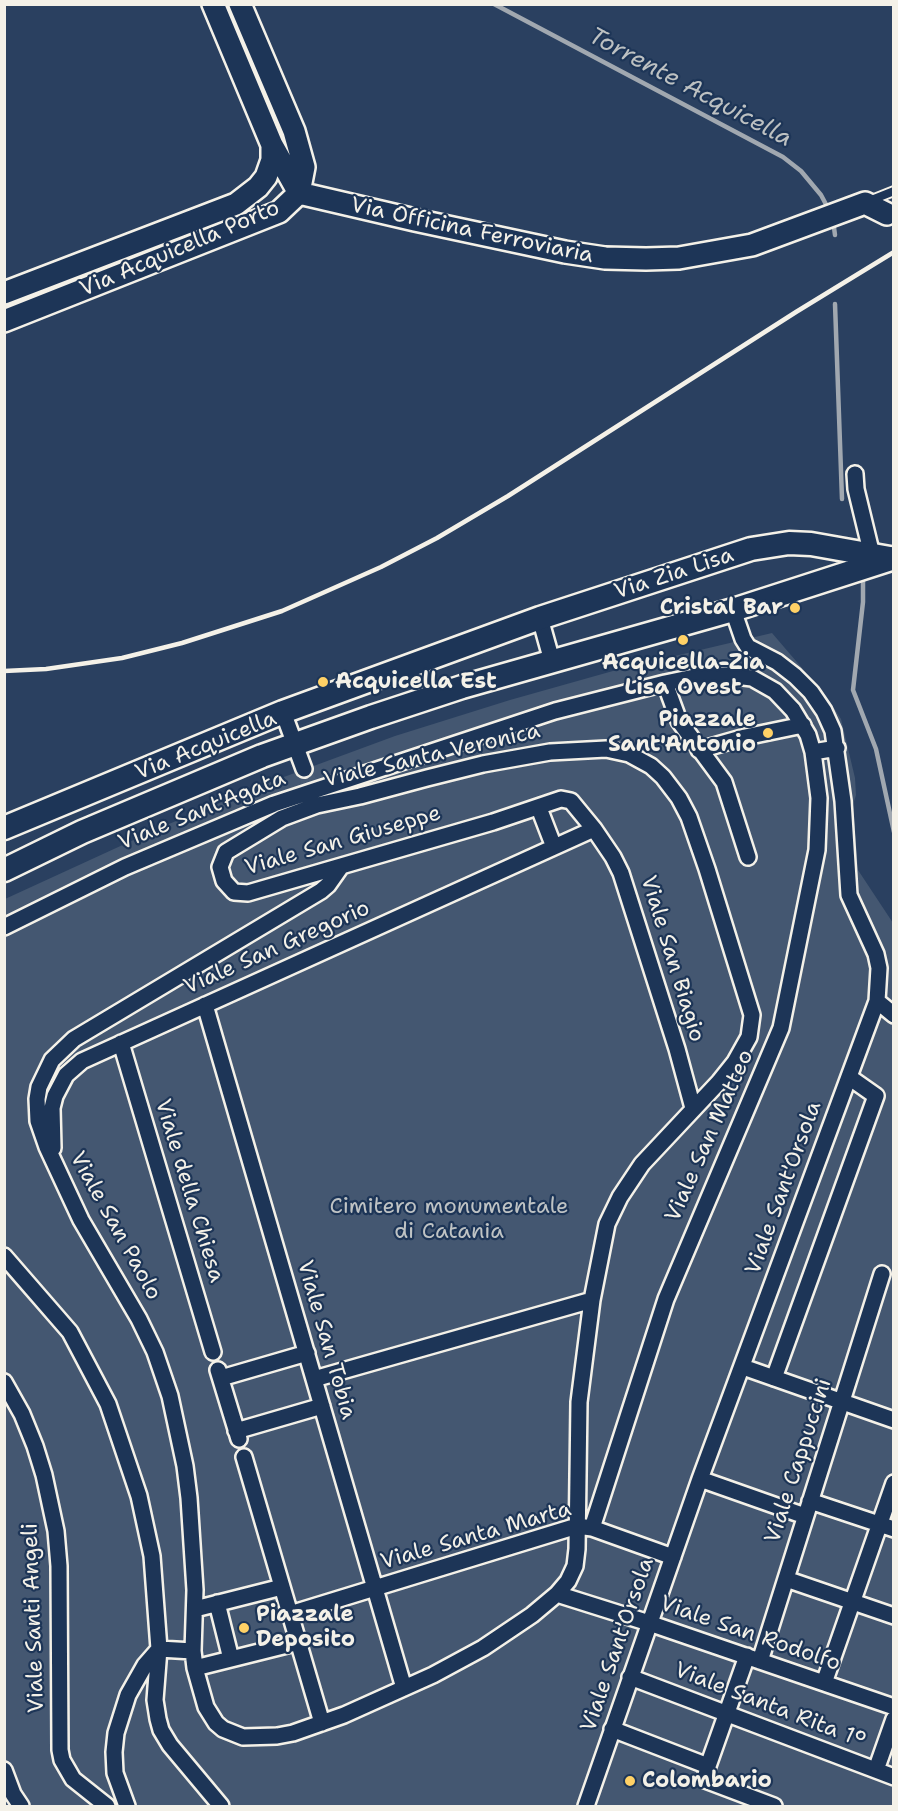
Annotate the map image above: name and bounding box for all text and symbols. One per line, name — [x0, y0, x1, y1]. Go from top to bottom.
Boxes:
water label: Torrente Acquicella — [583, 22, 797, 154]
street label: Via Officina Ferroviaria — [348, 192, 596, 270]
street label: Via Acquicella Porto — [76, 195, 284, 303]
street label: Via Zia Lisa — [611, 542, 737, 606]
place label: Cristal Bar — [660, 595, 783, 621]
marker: Cristal Bar — [788, 601, 802, 615]
marker: Acquicella-Zia Lisa Ovest — [676, 633, 690, 647]
place label: Acquicella-Zia Lisa Ovest — [602, 650, 764, 702]
place label: Acquicella Est — [335, 669, 497, 695]
marker: Acquicella Est — [316, 675, 330, 689]
street label: Via Acquicella — [132, 706, 280, 786]
place label: Piazzale Sant'Antonio — [608, 707, 756, 758]
street label: Viale Santa Veronica — [321, 718, 543, 794]
marker: Piazzale Sant'Antonio — [761, 726, 775, 740]
street label: Viale Sant'Agata — [115, 765, 289, 857]
street label: Viale San Giuseppe — [242, 800, 444, 882]
street label: Viale San Biagio — [634, 873, 710, 1045]
street label: Viale San Gregorio — [180, 895, 374, 1001]
street label: Viale San Matteo — [660, 1046, 760, 1226]
street label: Viale della Chiesa — [149, 1096, 229, 1286]
street label: Viale Sant'Orsola — [740, 1098, 828, 1278]
street label: Viale San Paolo — [63, 1147, 167, 1305]
park label: Cimitero monumentale di Catania — [329, 1194, 569, 1246]
street label: Viale San Tobia — [291, 1258, 361, 1422]
street label: Viale Cappuccini — [760, 1375, 838, 1547]
street label: Viale Santa Marta — [378, 1496, 574, 1576]
street label: Viale Santi Angeli — [17, 1523, 51, 1713]
street label: Viale Sant'Orsola — [576, 1555, 660, 1735]
street label: Viale San Rodolfo — [656, 1591, 844, 1677]
place label: Piazzale Deposito — [256, 1602, 355, 1654]
marker: Piazzale Deposito — [237, 1621, 251, 1635]
street label: Viale Santa Rita 1° — [671, 1657, 869, 1755]
place label: Colombario — [642, 1768, 772, 1794]
marker: Colombario — [623, 1774, 637, 1788]

